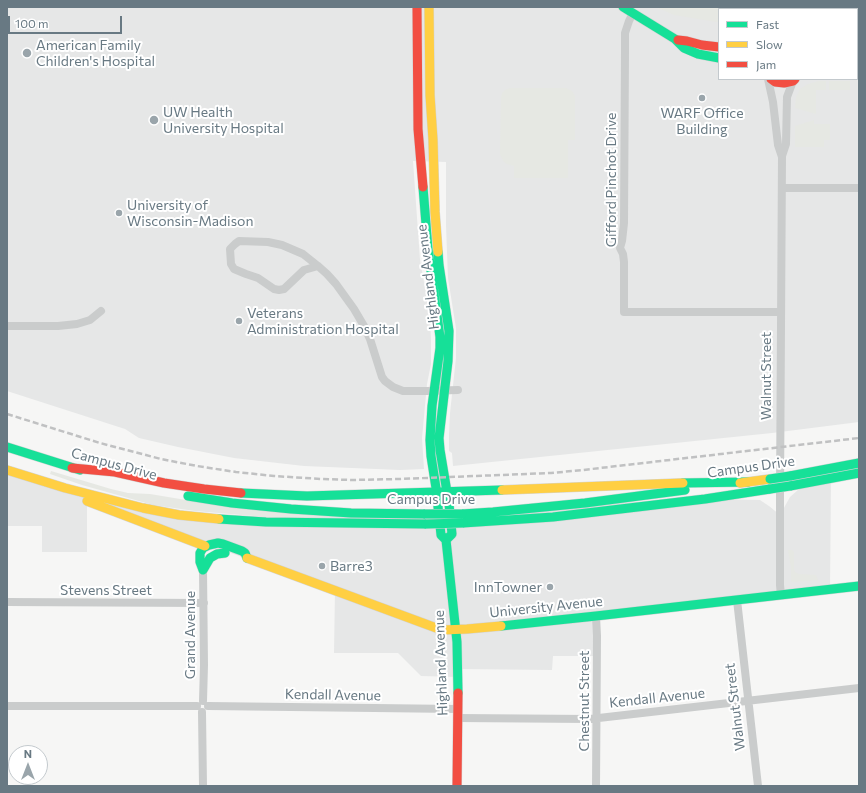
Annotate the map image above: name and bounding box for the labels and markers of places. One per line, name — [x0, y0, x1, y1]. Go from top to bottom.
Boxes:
place label: American Family Children's Hospital — [36, 37, 155, 70]
marker: American Family Children's Hospital — [21, 47, 33, 59]
marker: WARF Office Building — [697, 93, 707, 103]
place label: UW Health University Hospital — [163, 104, 284, 136]
place label: WARF Office Building — [660, 105, 744, 138]
marker: UW Health University Hospital — [148, 114, 160, 126]
place label: University of Wisconsin-Madison — [127, 197, 253, 230]
marker: University of Wisconsin-Madison — [114, 208, 124, 218]
place label: Veterans Administration Hospital — [247, 305, 399, 338]
marker: Veterans Administration Hospital — [234, 316, 244, 326]
place label: Barre3 — [330, 558, 373, 574]
marker: Barre3 — [317, 561, 327, 571]
place label: InnTowner — [474, 579, 542, 595]
marker: InnTowner — [545, 582, 555, 592]

